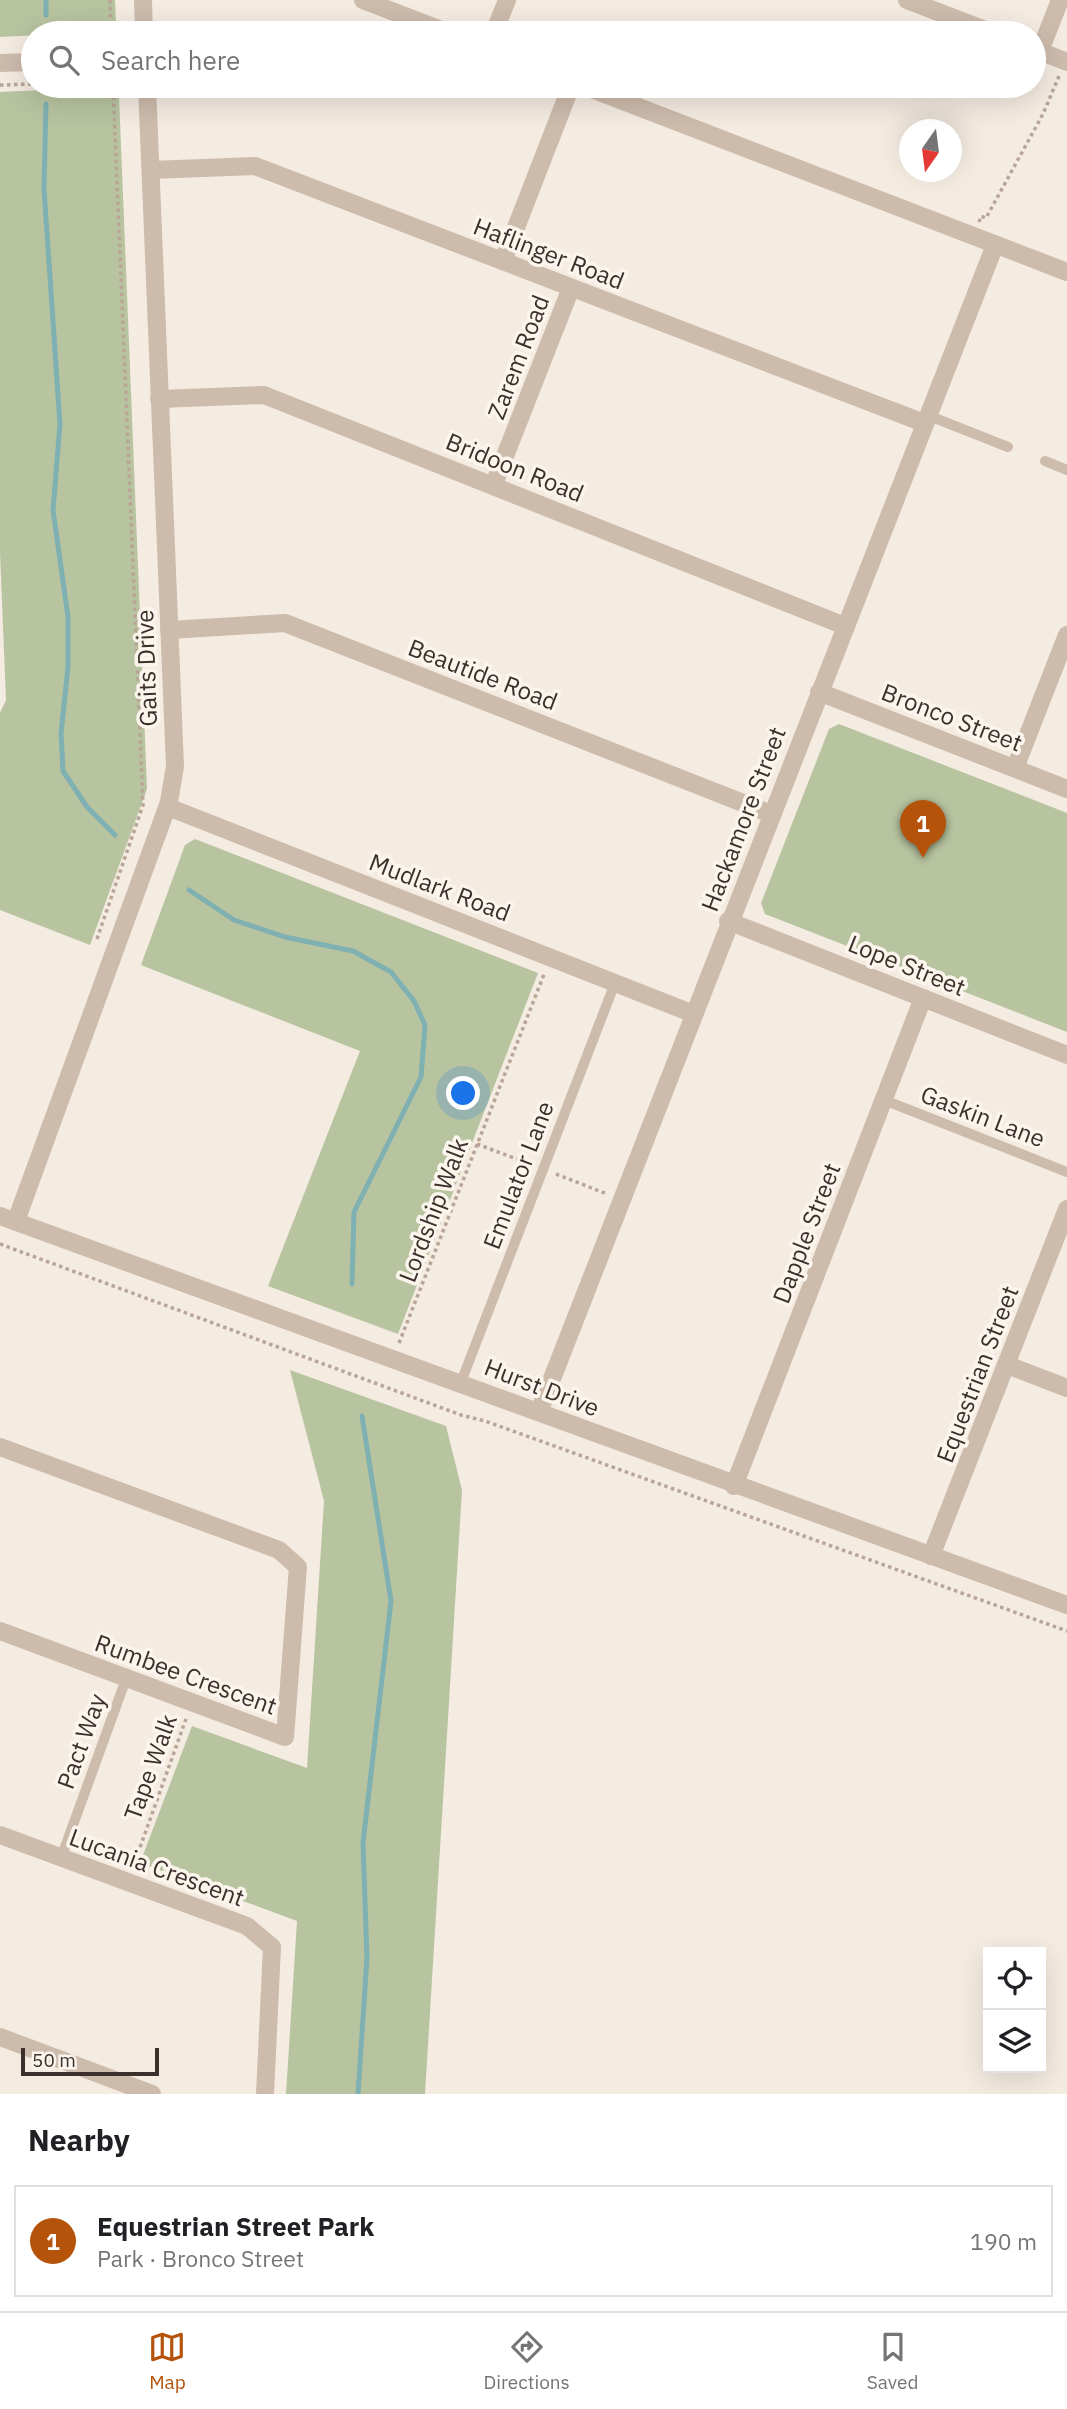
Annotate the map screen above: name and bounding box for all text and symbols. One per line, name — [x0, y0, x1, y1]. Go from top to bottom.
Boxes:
search box — [21, 21, 1046, 98]
icon: search — [45, 41, 83, 79]
text: Search here — [101, 43, 240, 77]
north arrow — [899, 119, 962, 182]
street label: Haflinger Road — [469, 210, 629, 296]
street label: Zarem Road — [480, 290, 556, 424]
street label: Bridoon Road — [441, 425, 589, 509]
street label: Gaits Drive — [128, 609, 164, 727]
street label: Beautide Road — [404, 631, 562, 717]
street label: Bronco Street — [877, 675, 1027, 759]
street label: Hackamore Street — [693, 722, 793, 916]
pin: 1 — [900, 800, 946, 858]
street label: Mudlark Road — [365, 845, 515, 929]
street label: Lope Street — [844, 927, 970, 1003]
your location — [446, 1076, 480, 1110]
street label: Gaskin Lane — [916, 1078, 1050, 1154]
street label: Emulator Lane — [475, 1097, 561, 1253]
street label: Lordship Walk — [391, 1133, 475, 1287]
street label: Dapple Street — [765, 1158, 847, 1308]
street label: Equestrian Street — [929, 1281, 1025, 1467]
street label: Hurst Drive — [480, 1350, 604, 1424]
street label: Rumbee Crescent — [91, 1626, 281, 1722]
street label: Pact Way — [49, 1689, 113, 1793]
street label: Tape Walk — [116, 1709, 184, 1825]
street label: Lucania Crescent — [65, 1820, 249, 1914]
map controls — [983, 1947, 1046, 2073]
button: locate — [983, 1947, 1046, 2010]
button: layers — [983, 2010, 1046, 2073]
scale bar — [21, 2045, 159, 2077]
text: 50 m — [32, 2048, 76, 2072]
text: Nearby — [28, 2120, 130, 2159]
text: Equestrian Street Park — [97, 2209, 374, 2243]
text: 1 — [46, 2226, 60, 2256]
text: 190 m — [970, 2226, 1037, 2256]
text: Park · Bronco Street — [97, 2243, 304, 2273]
tab: Map — [148, 2328, 186, 2394]
tab: Directions — [483, 2328, 570, 2394]
tab: Saved — [867, 2328, 919, 2394]

